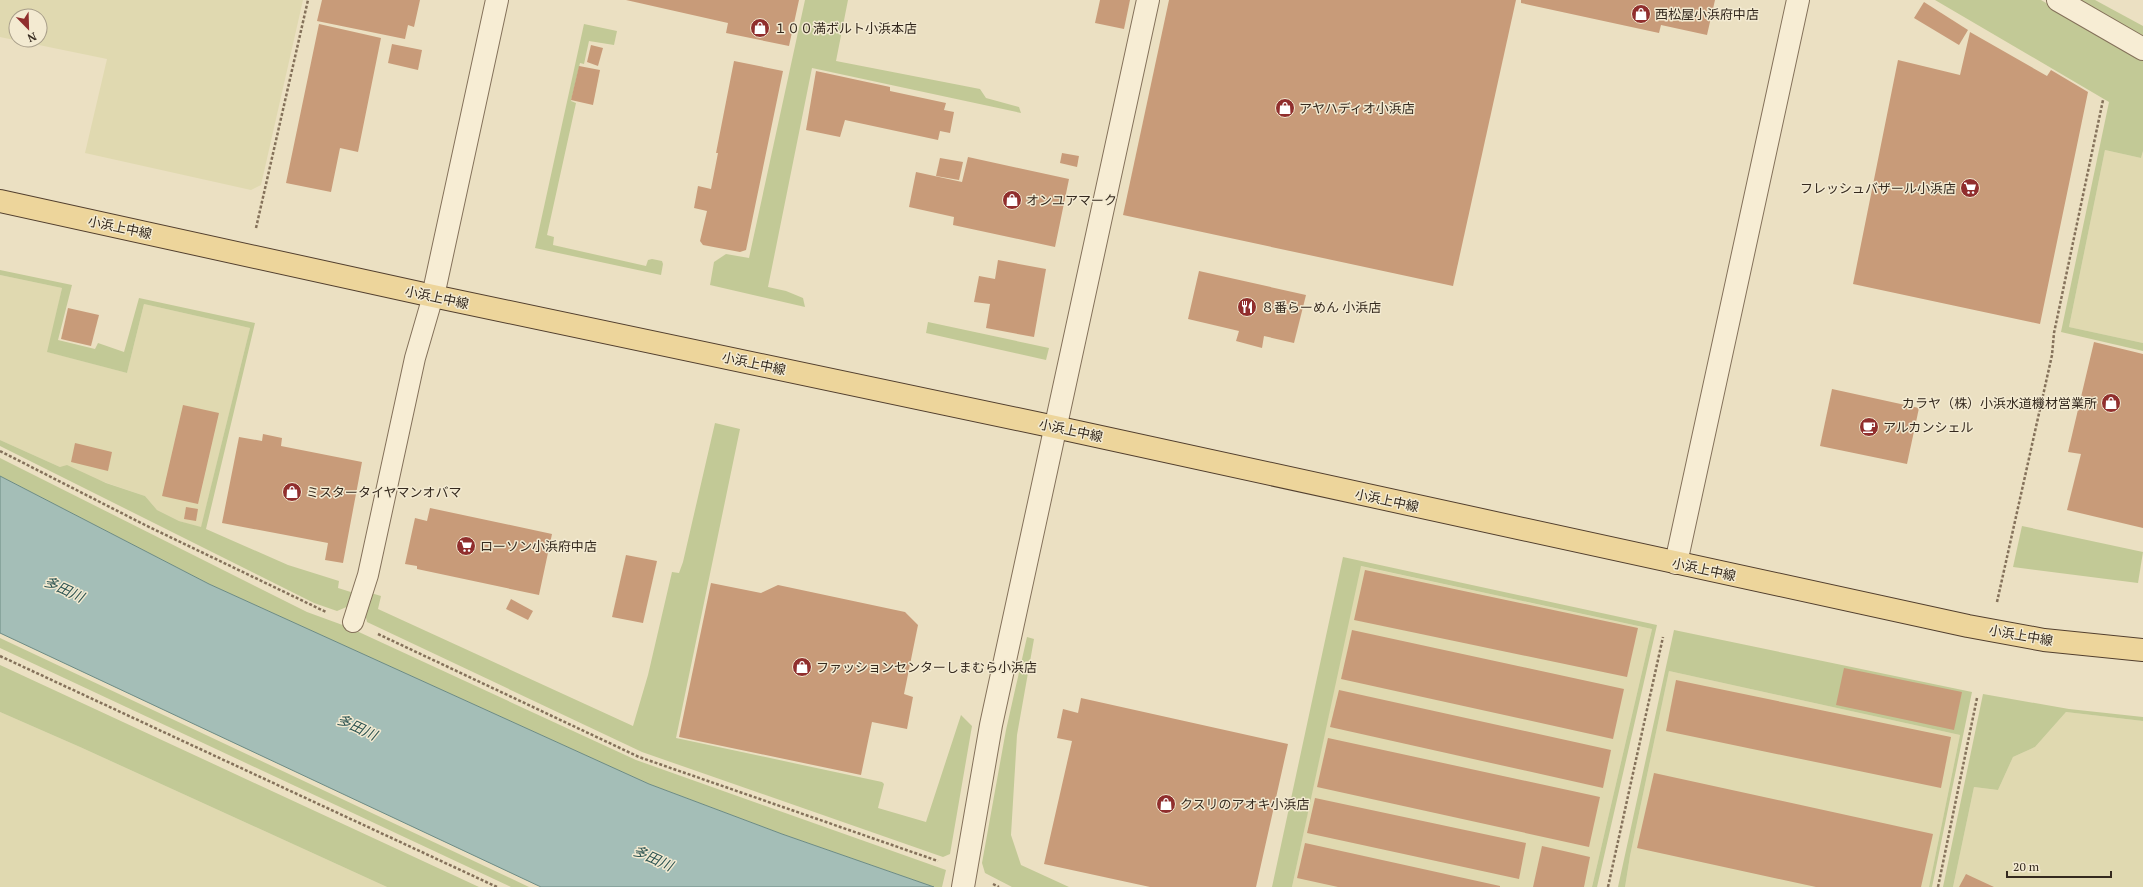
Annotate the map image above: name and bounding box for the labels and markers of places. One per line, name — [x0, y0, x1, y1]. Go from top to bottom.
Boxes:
shop icon: 西松屋小浜府中店 — [1630, 3, 1652, 25]
place label: 西松屋小浜府中店 — [1655, 5, 1759, 23]
shop icon: １００満ボルト小浜本店 — [749, 17, 771, 39]
place label: １００満ボルト小浜本店 — [774, 19, 917, 37]
shop icon: アヤハディオ小浜店 — [1274, 97, 1296, 119]
place label: アヤハディオ小浜店 — [1299, 99, 1415, 117]
supermarket icon: フレッシュバザール小浜店 — [1959, 177, 1981, 199]
place label: フレッシュバザール小浜店 — [1800, 179, 1956, 197]
shop icon: オンユアマーク — [1001, 189, 1023, 211]
place label: オンユアマーク — [1026, 191, 1117, 209]
restaurant icon: ８番らーめん 小浜店 — [1236, 296, 1258, 318]
place label: ８番らーめん 小浜店 — [1261, 298, 1381, 316]
shop icon: カラヤ（株）小浜水道機材営業所 — [2100, 392, 2122, 414]
place label: カラヤ（株）小浜水道機材営業所 — [1902, 394, 2097, 412]
cafe icon: アルカンシェル — [1858, 416, 1880, 438]
place label: アルカンシェル — [1883, 418, 1973, 436]
shop icon: ミスタータイヤマンオバマ — [281, 481, 303, 503]
place label: ミスタータイヤマンオバマ — [306, 483, 462, 501]
supermarket icon: ローソン小浜府中店 — [455, 535, 477, 557]
place label: ローソン小浜府中店 — [480, 537, 597, 555]
shop icon: ファッションセンターしまむら小浜店 — [791, 656, 813, 678]
place label: ファッションセンターしまむら小浜店 — [816, 658, 1037, 676]
shop icon: クスリのアオキ小浜店 — [1155, 793, 1177, 815]
place label: クスリのアオキ小浜店 — [1180, 795, 1310, 813]

